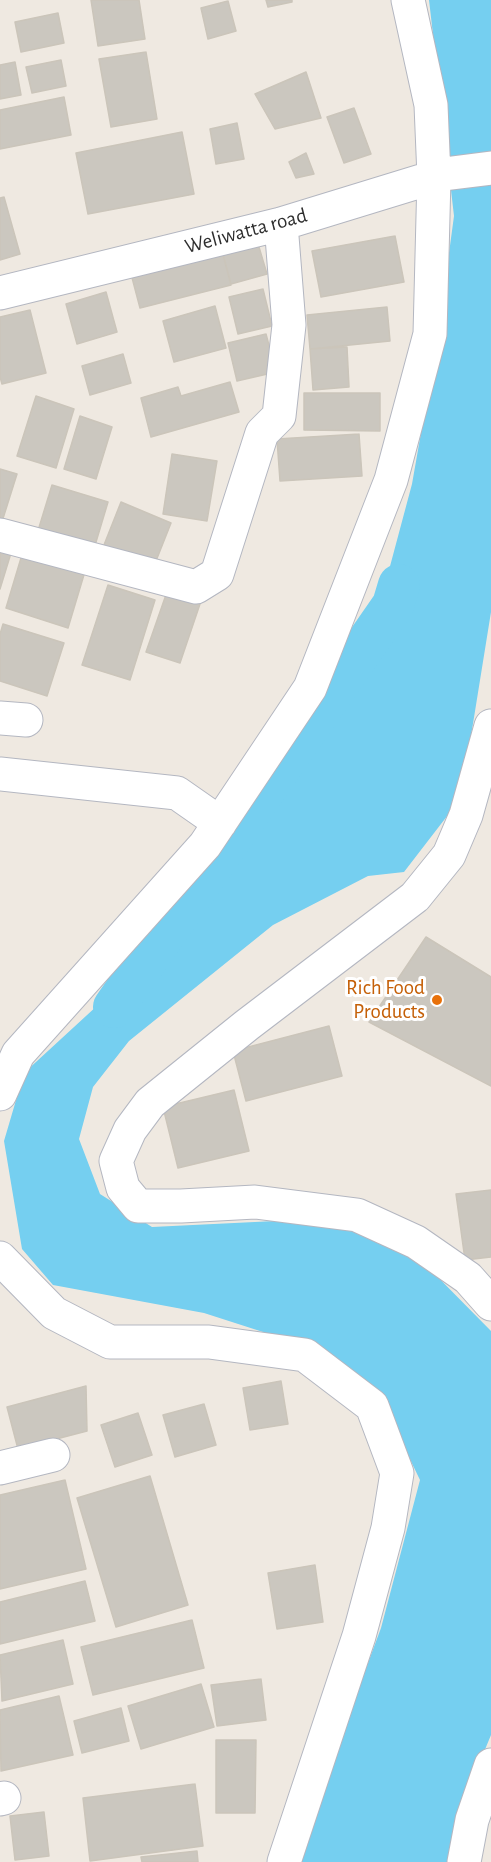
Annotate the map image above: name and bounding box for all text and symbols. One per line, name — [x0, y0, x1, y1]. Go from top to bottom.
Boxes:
street label: Weliwatta road — [182, 203, 310, 259]
place label: Rich Food Products — [346, 975, 425, 1025]
marker: Rich Food Products — [430, 993, 444, 1007]

